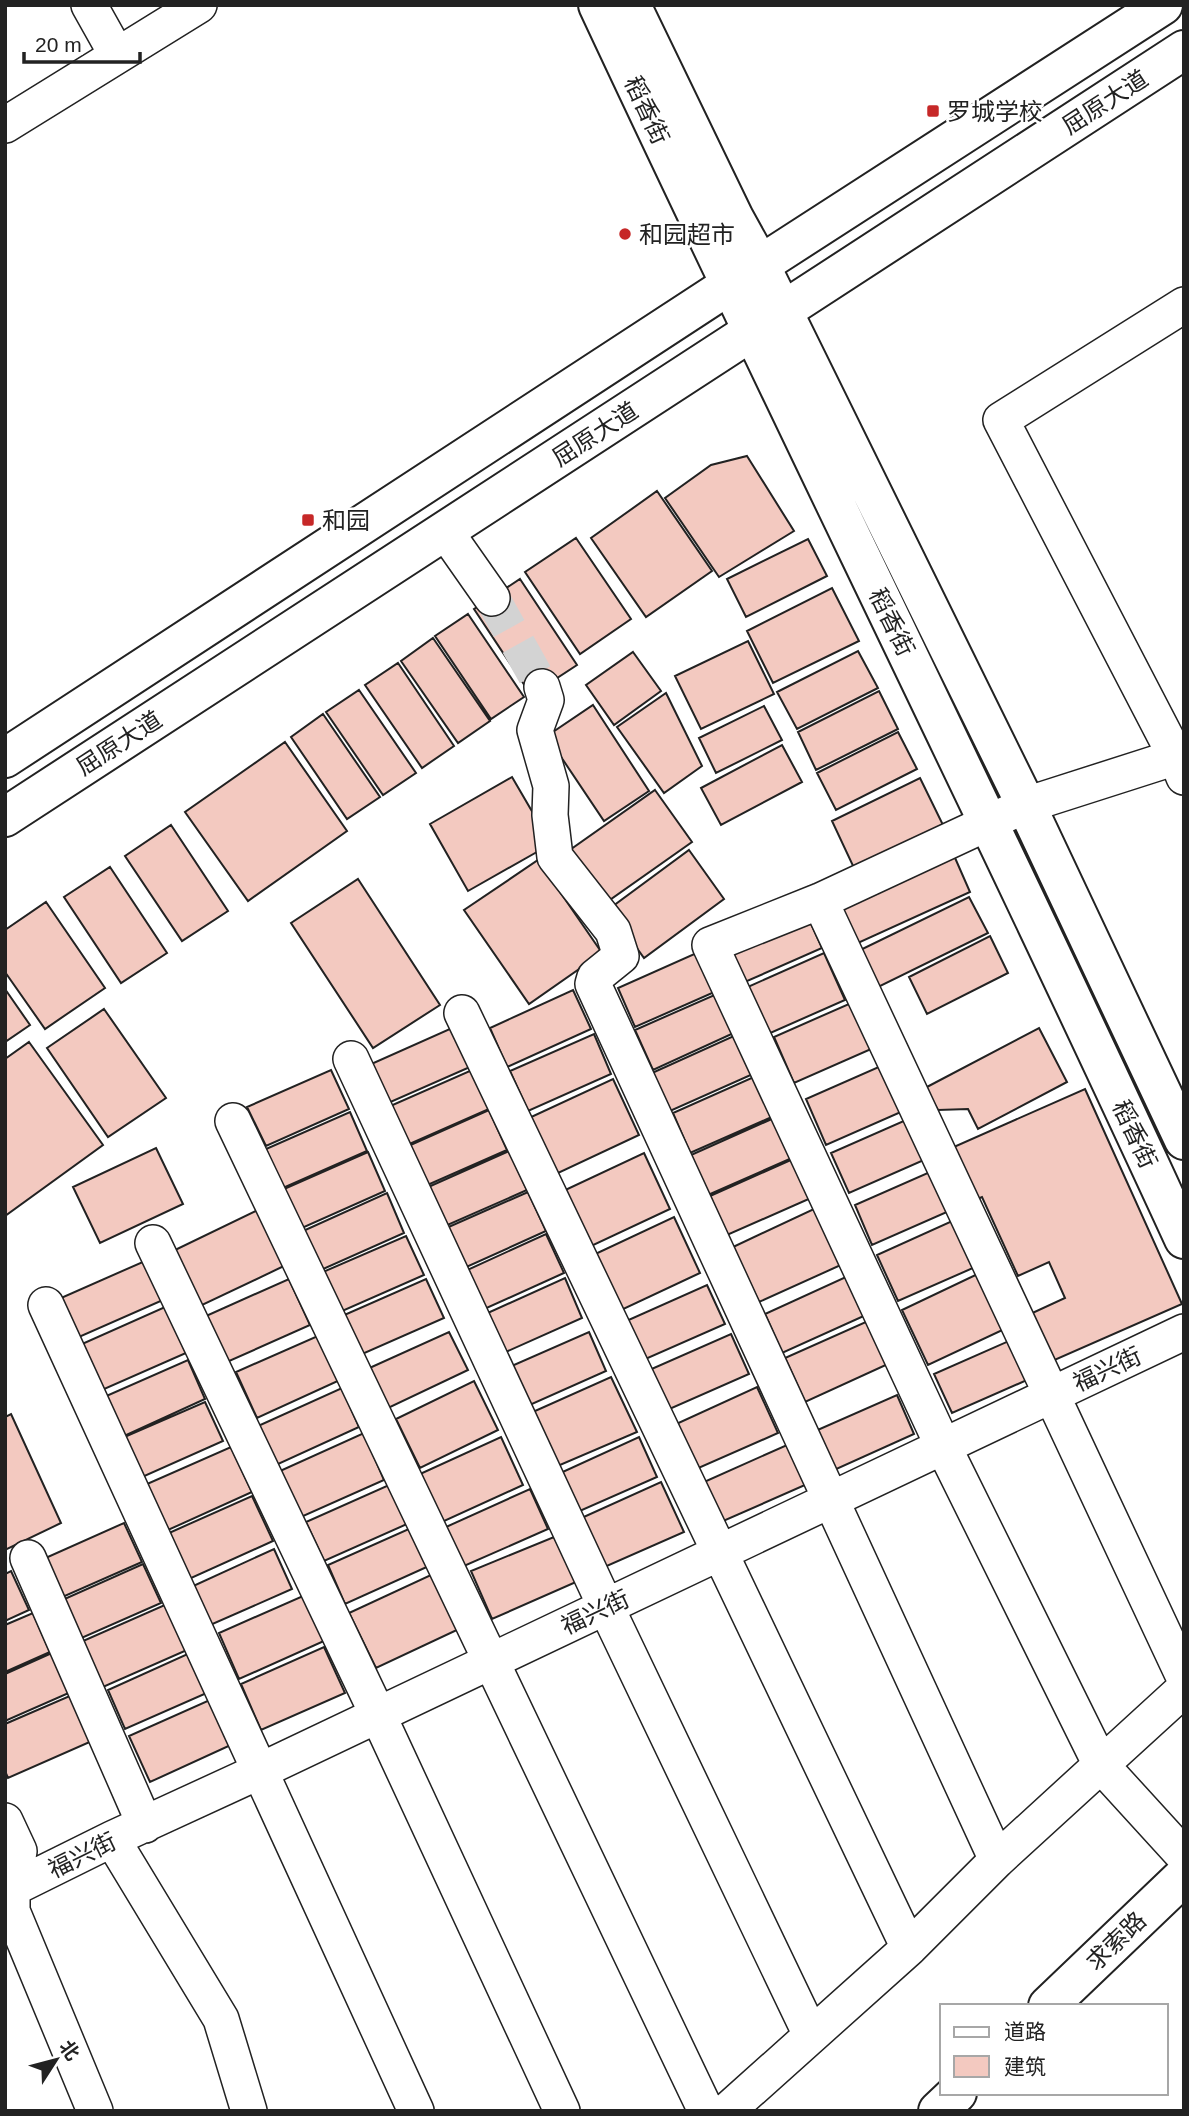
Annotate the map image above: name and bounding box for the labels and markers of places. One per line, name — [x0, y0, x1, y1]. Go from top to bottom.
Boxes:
place label: 罗城学校 — [947, 98, 1043, 125]
marker: 罗城学校 — [925, 103, 941, 119]
place label: 和园超市 — [639, 221, 735, 248]
marker: 和园超市 — [617, 226, 633, 242]
place label: 和园 — [322, 507, 370, 534]
marker: 和园 — [300, 512, 316, 528]

